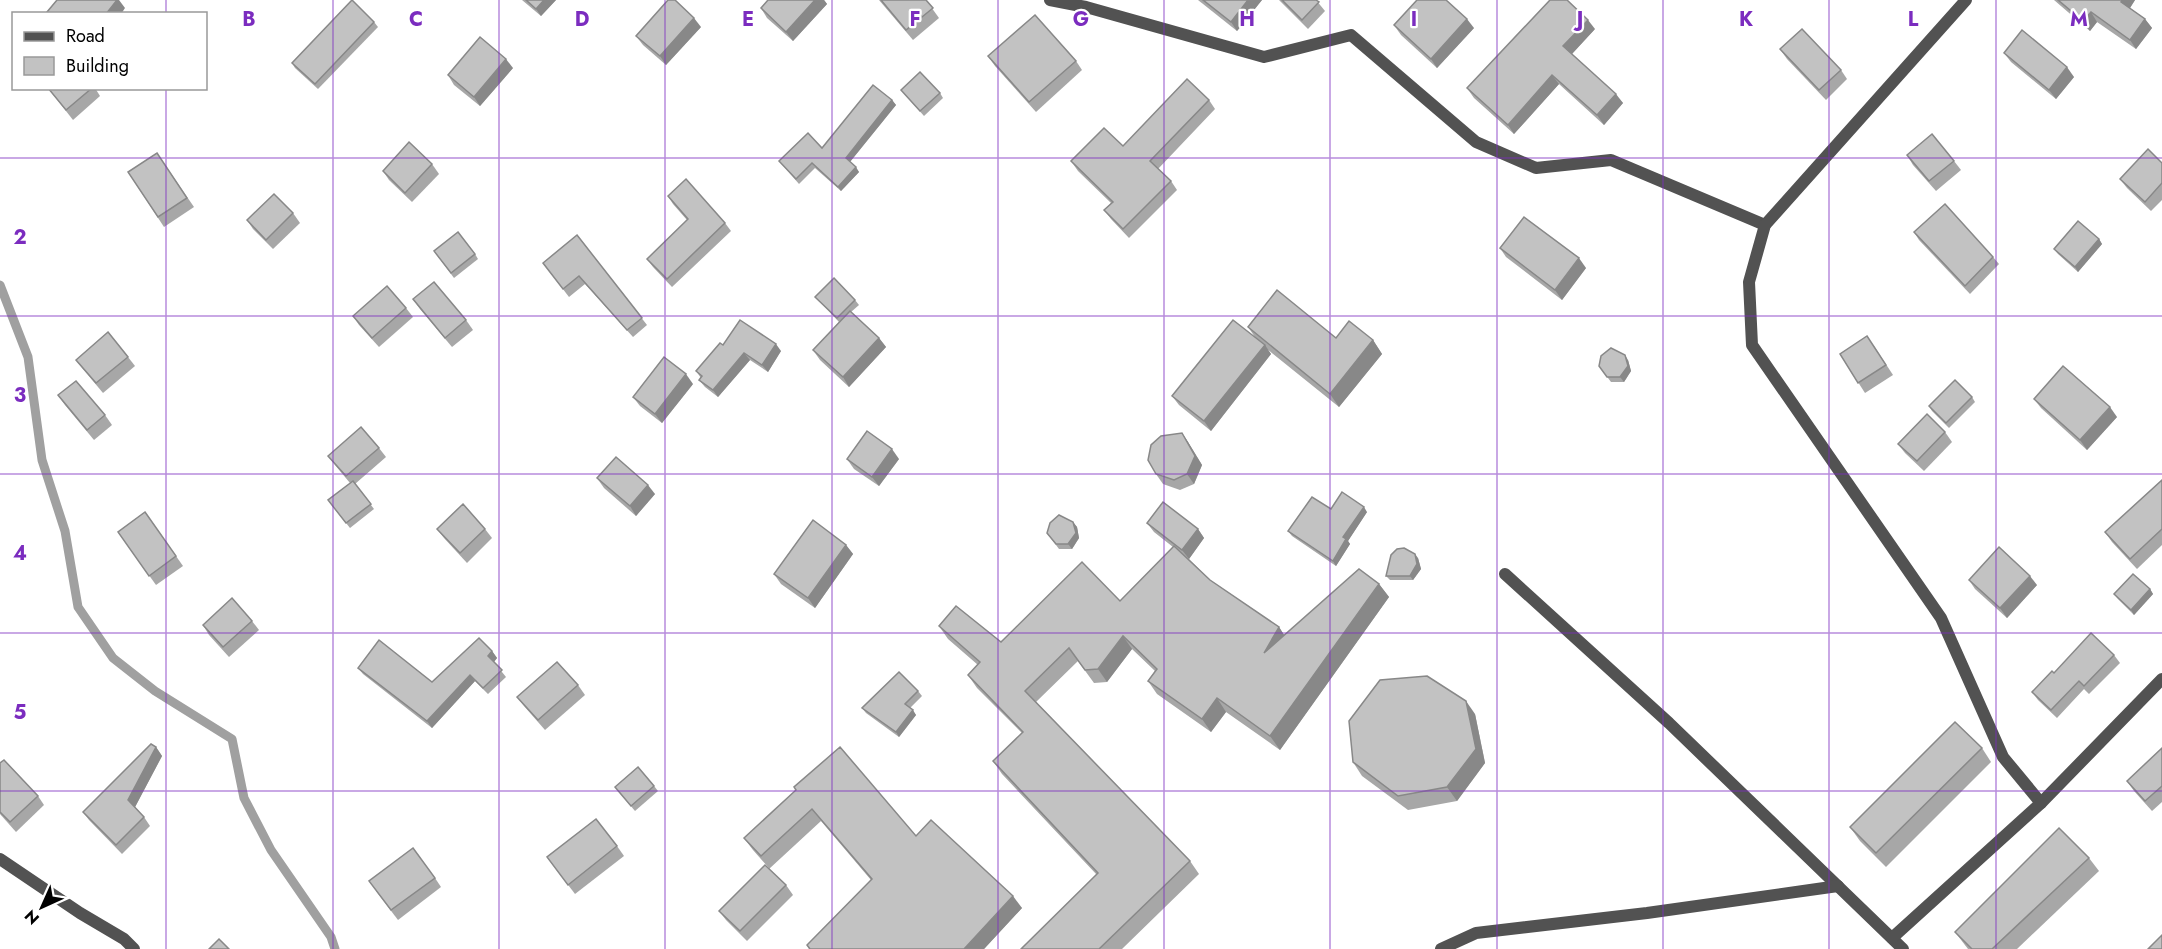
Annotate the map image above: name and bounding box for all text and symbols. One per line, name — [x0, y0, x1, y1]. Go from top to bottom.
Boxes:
text: B — [242, 5, 256, 34]
text: C — [409, 5, 423, 34]
text: D — [575, 5, 589, 34]
text: E — [742, 5, 754, 34]
text: F — [909, 5, 921, 34]
text: G — [1073, 5, 1089, 34]
text: H — [1239, 5, 1255, 34]
text: I — [1411, 5, 1417, 34]
text: J — [1573, 5, 1583, 34]
text: K — [1739, 5, 1753, 34]
text: L — [1908, 5, 1919, 34]
text: M — [2070, 5, 2088, 34]
legend — [12, 12, 207, 90]
text: Road — [66, 23, 105, 49]
text: Building — [66, 53, 129, 79]
text: 2 — [13, 223, 27, 252]
text: 3 — [14, 381, 26, 410]
text: 4 — [13, 539, 27, 568]
text: 5 — [14, 698, 27, 727]
north arrow — [12, 877, 72, 937]
text: N — [19, 905, 44, 930]

